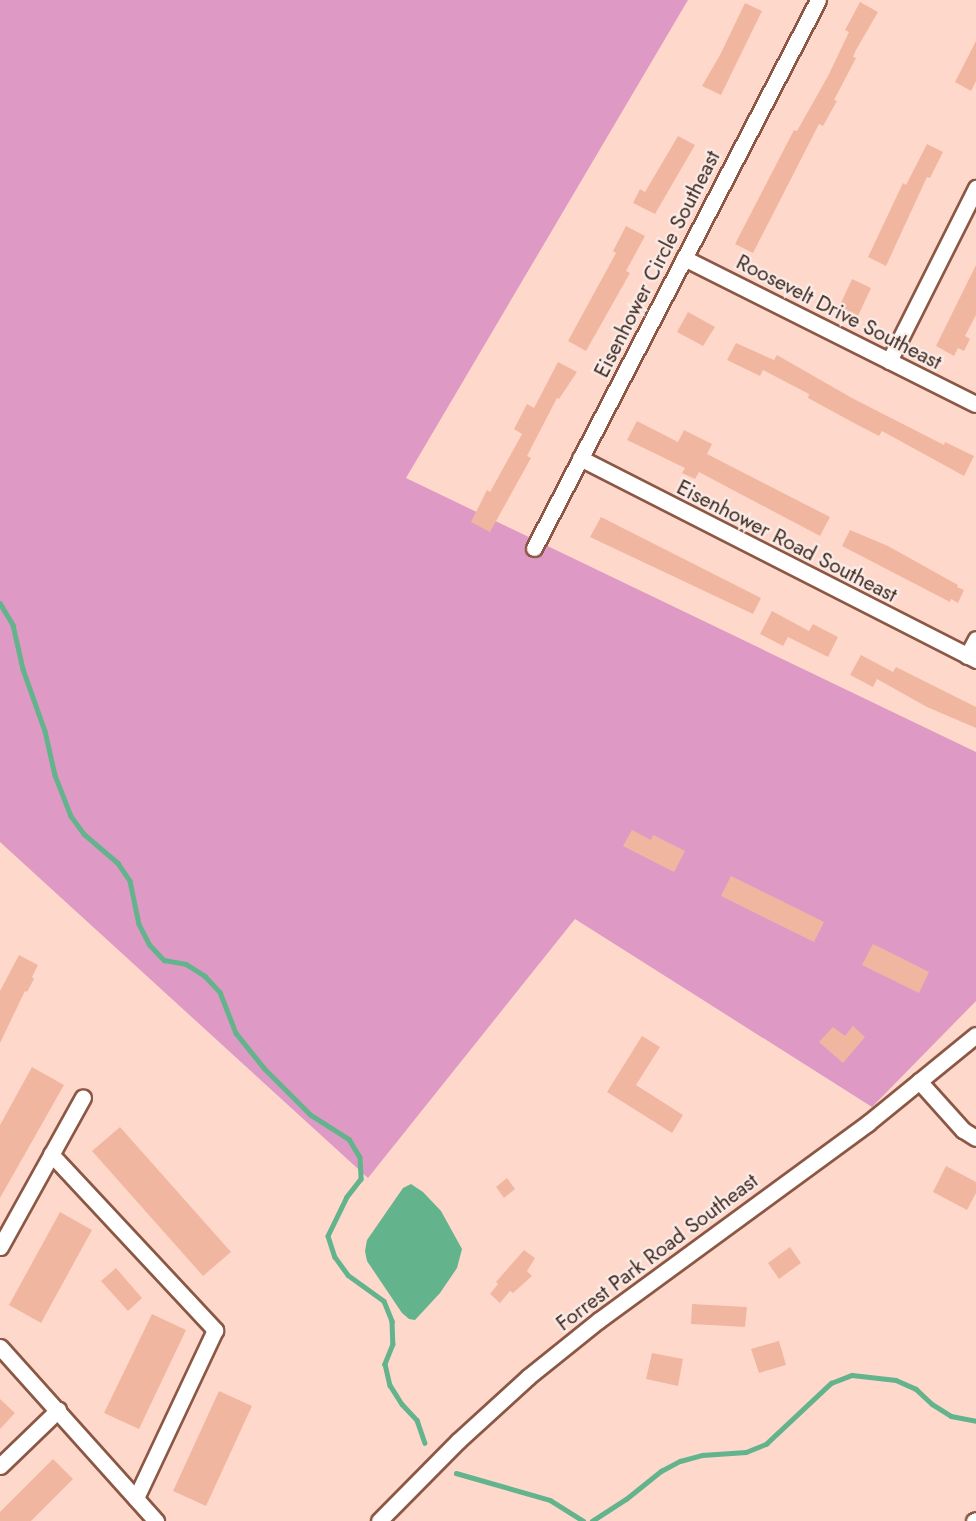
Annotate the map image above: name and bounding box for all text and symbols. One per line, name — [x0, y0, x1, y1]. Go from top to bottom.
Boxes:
street label: Eisenhower Circle Southeast — [589, 146, 725, 382]
street label: Roosevelt Drive Southeast — [732, 249, 946, 375]
street label: Eisenhower Road Southeast — [673, 474, 901, 608]
street label: Forrest Park Road Southeast — [551, 1168, 763, 1336]

